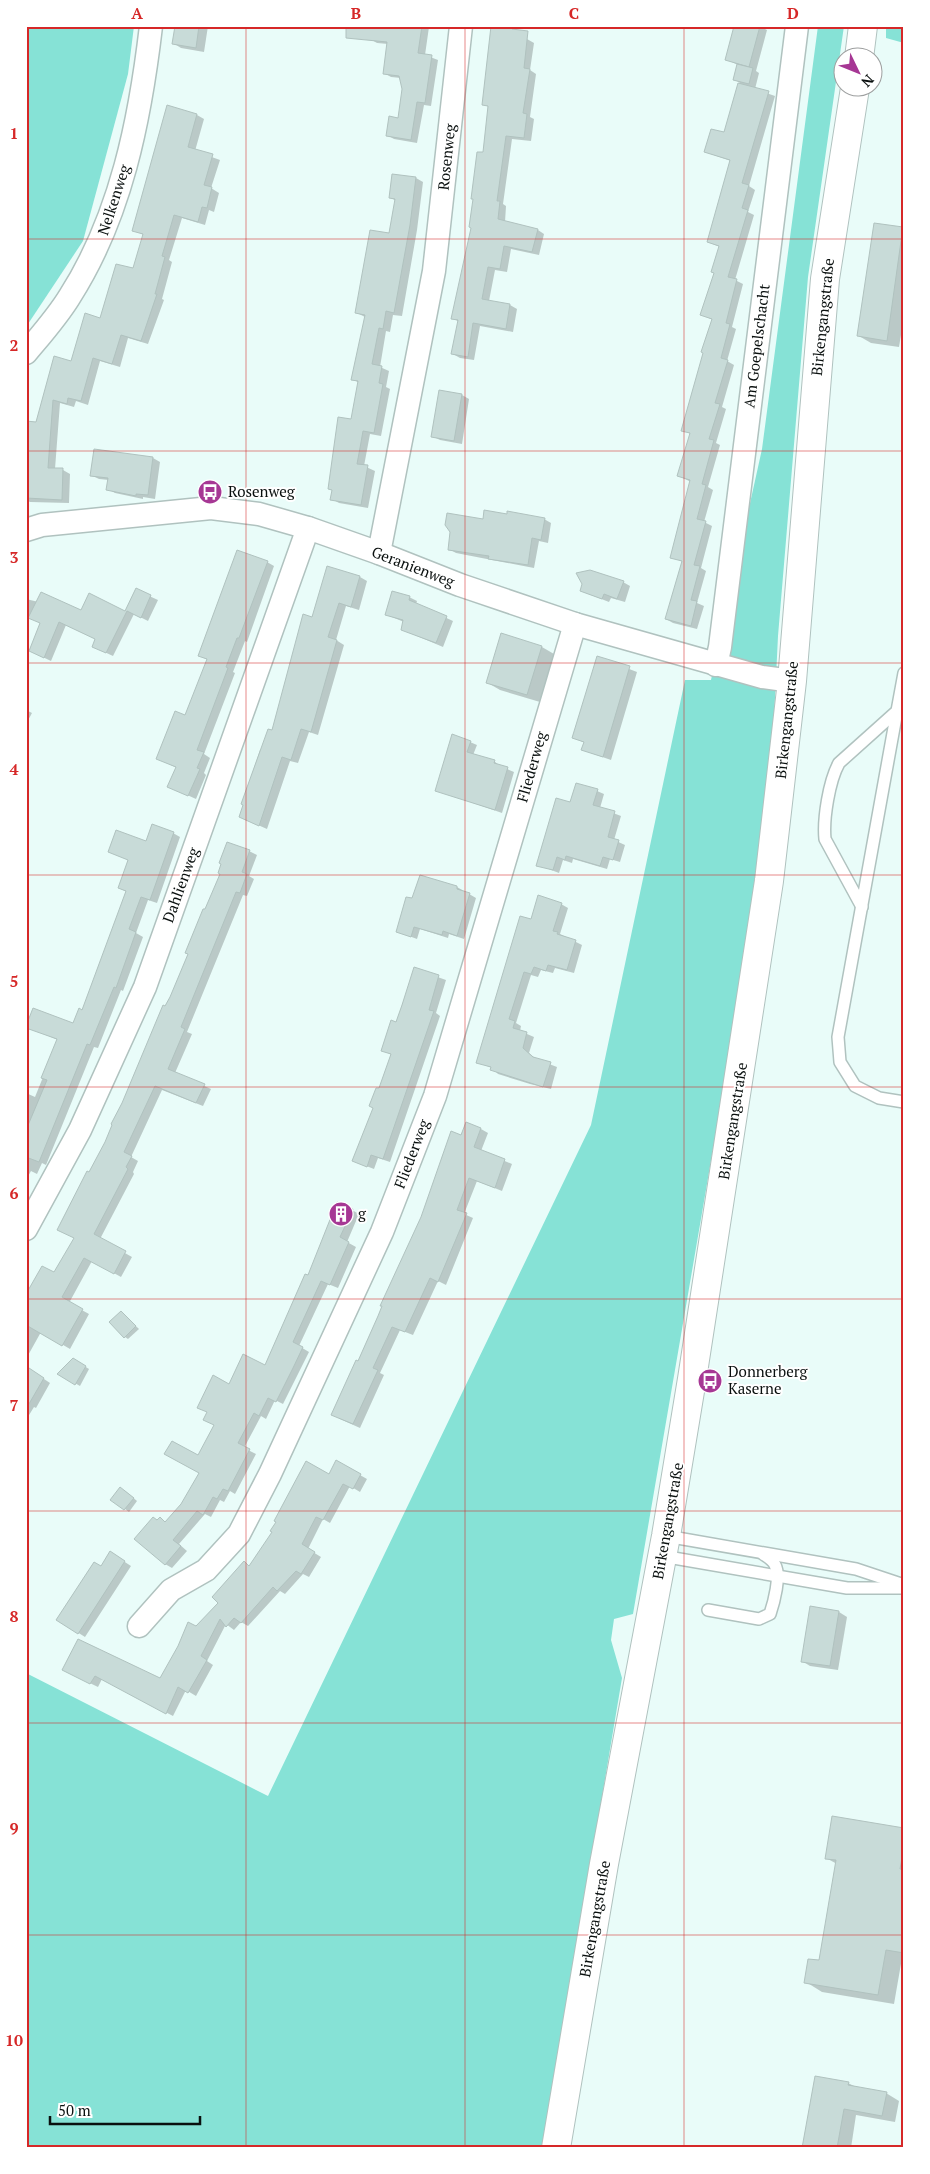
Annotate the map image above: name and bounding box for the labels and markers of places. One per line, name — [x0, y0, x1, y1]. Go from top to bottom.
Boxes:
bus stop icon: Rosenweg — [197, 479, 223, 505]
place label: Rosenweg — [228, 481, 296, 501]
building icon: g — [328, 1201, 354, 1227]
place label: g — [358, 1203, 367, 1223]
place label: Donnerberg Kaserne — [728, 1361, 809, 1398]
bus stop icon: Donnerberg Kaserne — [697, 1368, 723, 1394]

